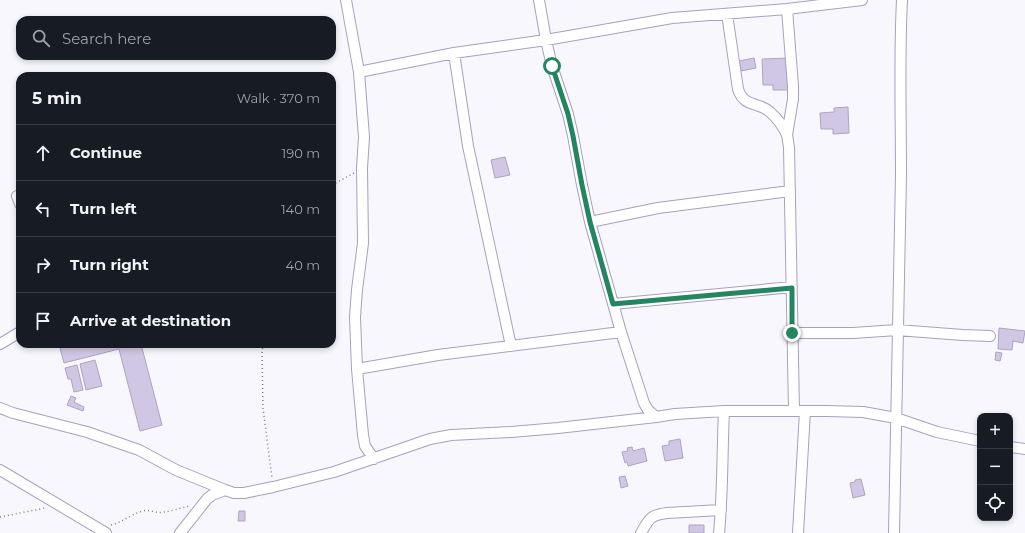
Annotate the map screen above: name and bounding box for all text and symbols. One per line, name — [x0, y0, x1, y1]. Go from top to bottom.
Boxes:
search box — [16, 16, 336, 60]
icon: search — [30, 27, 52, 49]
text: Search here — [62, 29, 151, 48]
route start — [543, 57, 561, 75]
text: 5 min — [32, 88, 82, 108]
text: Walk · 370 m — [237, 90, 320, 106]
icon: ahead — [32, 142, 54, 164]
text: Continue — [70, 143, 142, 162]
text: 190 m — [282, 145, 320, 161]
icon: left — [32, 198, 54, 220]
text: Turn left — [70, 199, 137, 218]
text: 140 m — [281, 201, 320, 217]
icon: right — [32, 254, 54, 276]
text: Turn right — [70, 255, 149, 274]
text: 40 m — [286, 257, 320, 273]
icon: arrive — [32, 310, 54, 332]
text: Arrive at destination — [70, 311, 231, 330]
route end — [783, 324, 801, 342]
map controls — [977, 413, 1013, 521]
button: + — [977, 413, 1013, 449]
button: − — [977, 449, 1013, 485]
button: locate — [977, 485, 1013, 521]

